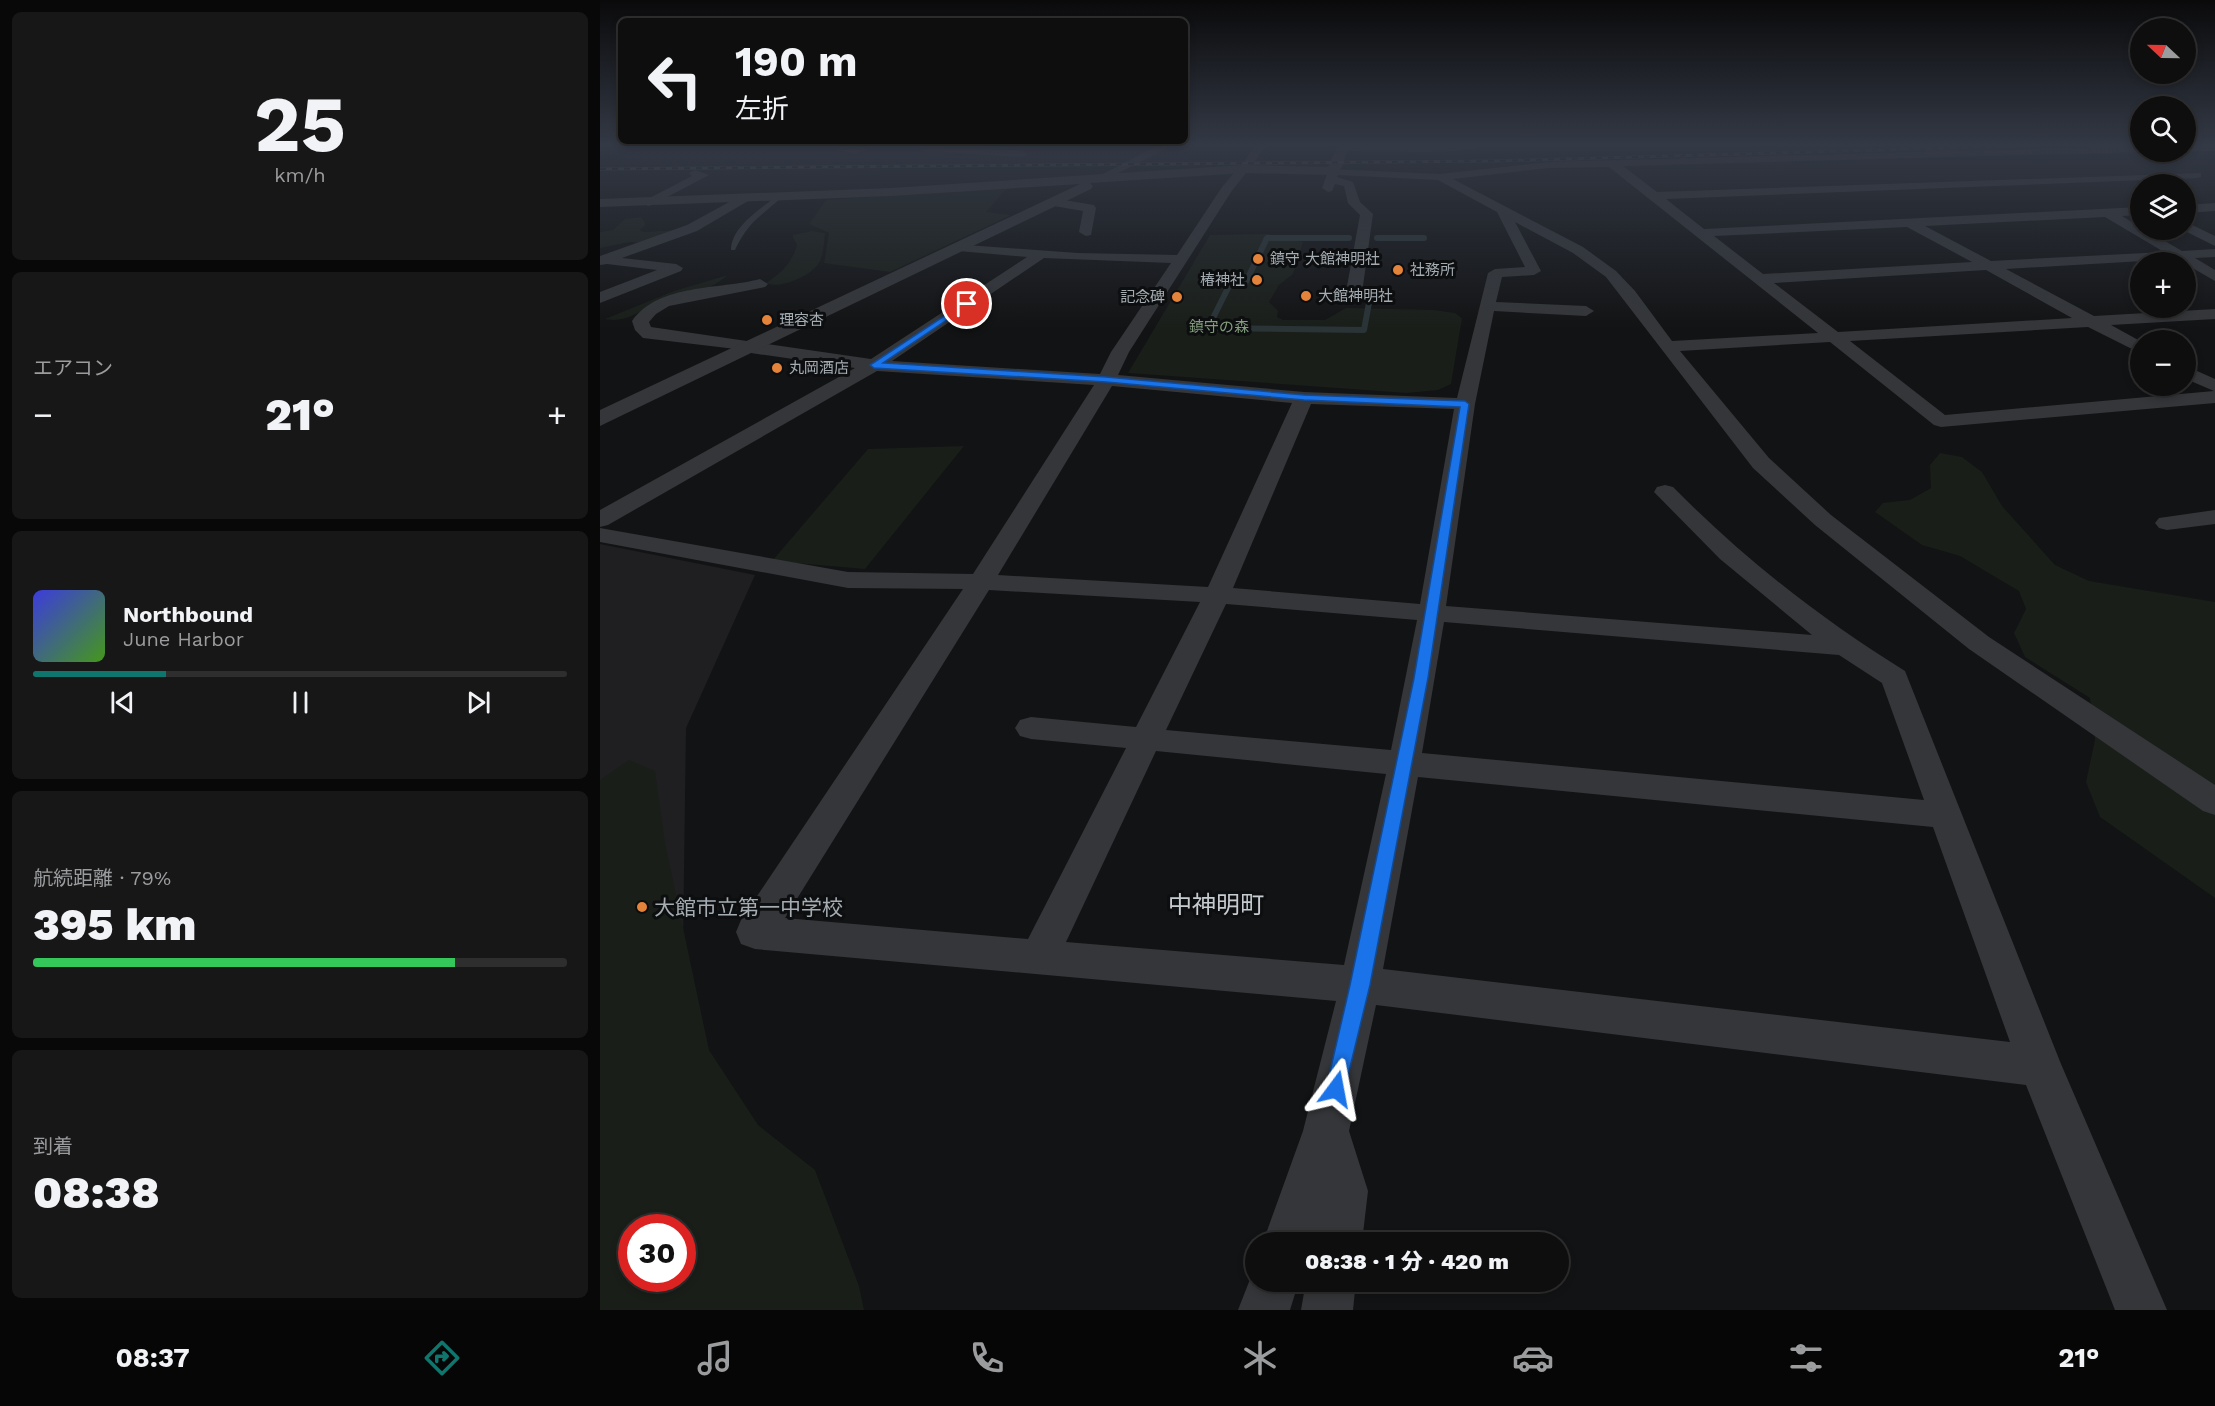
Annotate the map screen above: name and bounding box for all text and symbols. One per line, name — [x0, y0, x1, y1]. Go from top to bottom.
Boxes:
north arrow — [2130, 18, 2196, 84]
map controls — [2130, 18, 2196, 396]
text: 190 m — [735, 37, 858, 86]
icon: left — [636, 42, 714, 120]
text: 25 — [254, 78, 346, 170]
text: 左折 — [735, 93, 789, 125]
button: search — [2130, 96, 2196, 162]
text: km/h — [274, 163, 326, 187]
button: layers — [2130, 174, 2196, 240]
place label: 鎮守 大館神明社 — [1270, 250, 1380, 268]
marker: 鎮守 大館神明社 — [1251, 252, 1265, 266]
button: + — [2130, 252, 2196, 318]
place label: 社務所 — [1410, 261, 1455, 279]
marker: 社務所 — [1391, 263, 1405, 277]
place label: 椿神社 — [1200, 271, 1245, 289]
marker: 椿神社 — [1250, 273, 1264, 287]
pin — [941, 278, 992, 329]
icon: arrive — [950, 287, 983, 320]
place label: 大館神明社 — [1318, 287, 1393, 305]
place label: 記念碑 — [1120, 288, 1165, 306]
marker: 大館神明社 — [1299, 289, 1313, 303]
marker: 記念碑 — [1170, 290, 1184, 304]
place label: 理容杏 — [779, 311, 824, 329]
marker: 理容杏 — [760, 313, 774, 327]
park label: 鎮守の森 — [1189, 318, 1249, 336]
button: − — [2130, 330, 2196, 396]
text: エアコン — [33, 356, 113, 380]
place label: 丸岡酒店 — [789, 359, 849, 377]
marker: 丸岡酒店 — [770, 361, 784, 375]
text: 21° — [265, 388, 335, 441]
text: − — [33, 395, 53, 434]
text: + — [547, 395, 567, 434]
text: Northbound — [123, 602, 253, 627]
text: June Harbor — [123, 627, 244, 651]
icon: previous — [106, 686, 139, 719]
icon: pause — [284, 686, 317, 719]
icon: next — [462, 686, 495, 719]
text: 航続距離 · 79% — [33, 866, 171, 890]
district label: 中神明町 — [1168, 891, 1264, 919]
place label: 大館市立第一中学校 — [654, 895, 843, 920]
text: 395 km — [33, 898, 196, 951]
marker: 大館市立第一中学校 — [635, 900, 649, 914]
position arrow — [1304, 1057, 1368, 1121]
text: 到着 — [33, 1134, 73, 1158]
text: 08:38 — [33, 1166, 160, 1219]
speed limit sign: 30 — [618, 1214, 696, 1292]
text: 08:38 · 1 分 · 420 m — [1305, 1249, 1509, 1274]
icon: directions — [421, 1337, 463, 1379]
icon: music — [694, 1337, 736, 1379]
icon: phone — [966, 1337, 1008, 1379]
icon: climate — [1239, 1337, 1281, 1379]
icon: car — [1512, 1337, 1554, 1379]
icon: filters — [1785, 1337, 1827, 1379]
text: 08:37 — [115, 1342, 190, 1374]
text: 21° — [2058, 1342, 2099, 1374]

